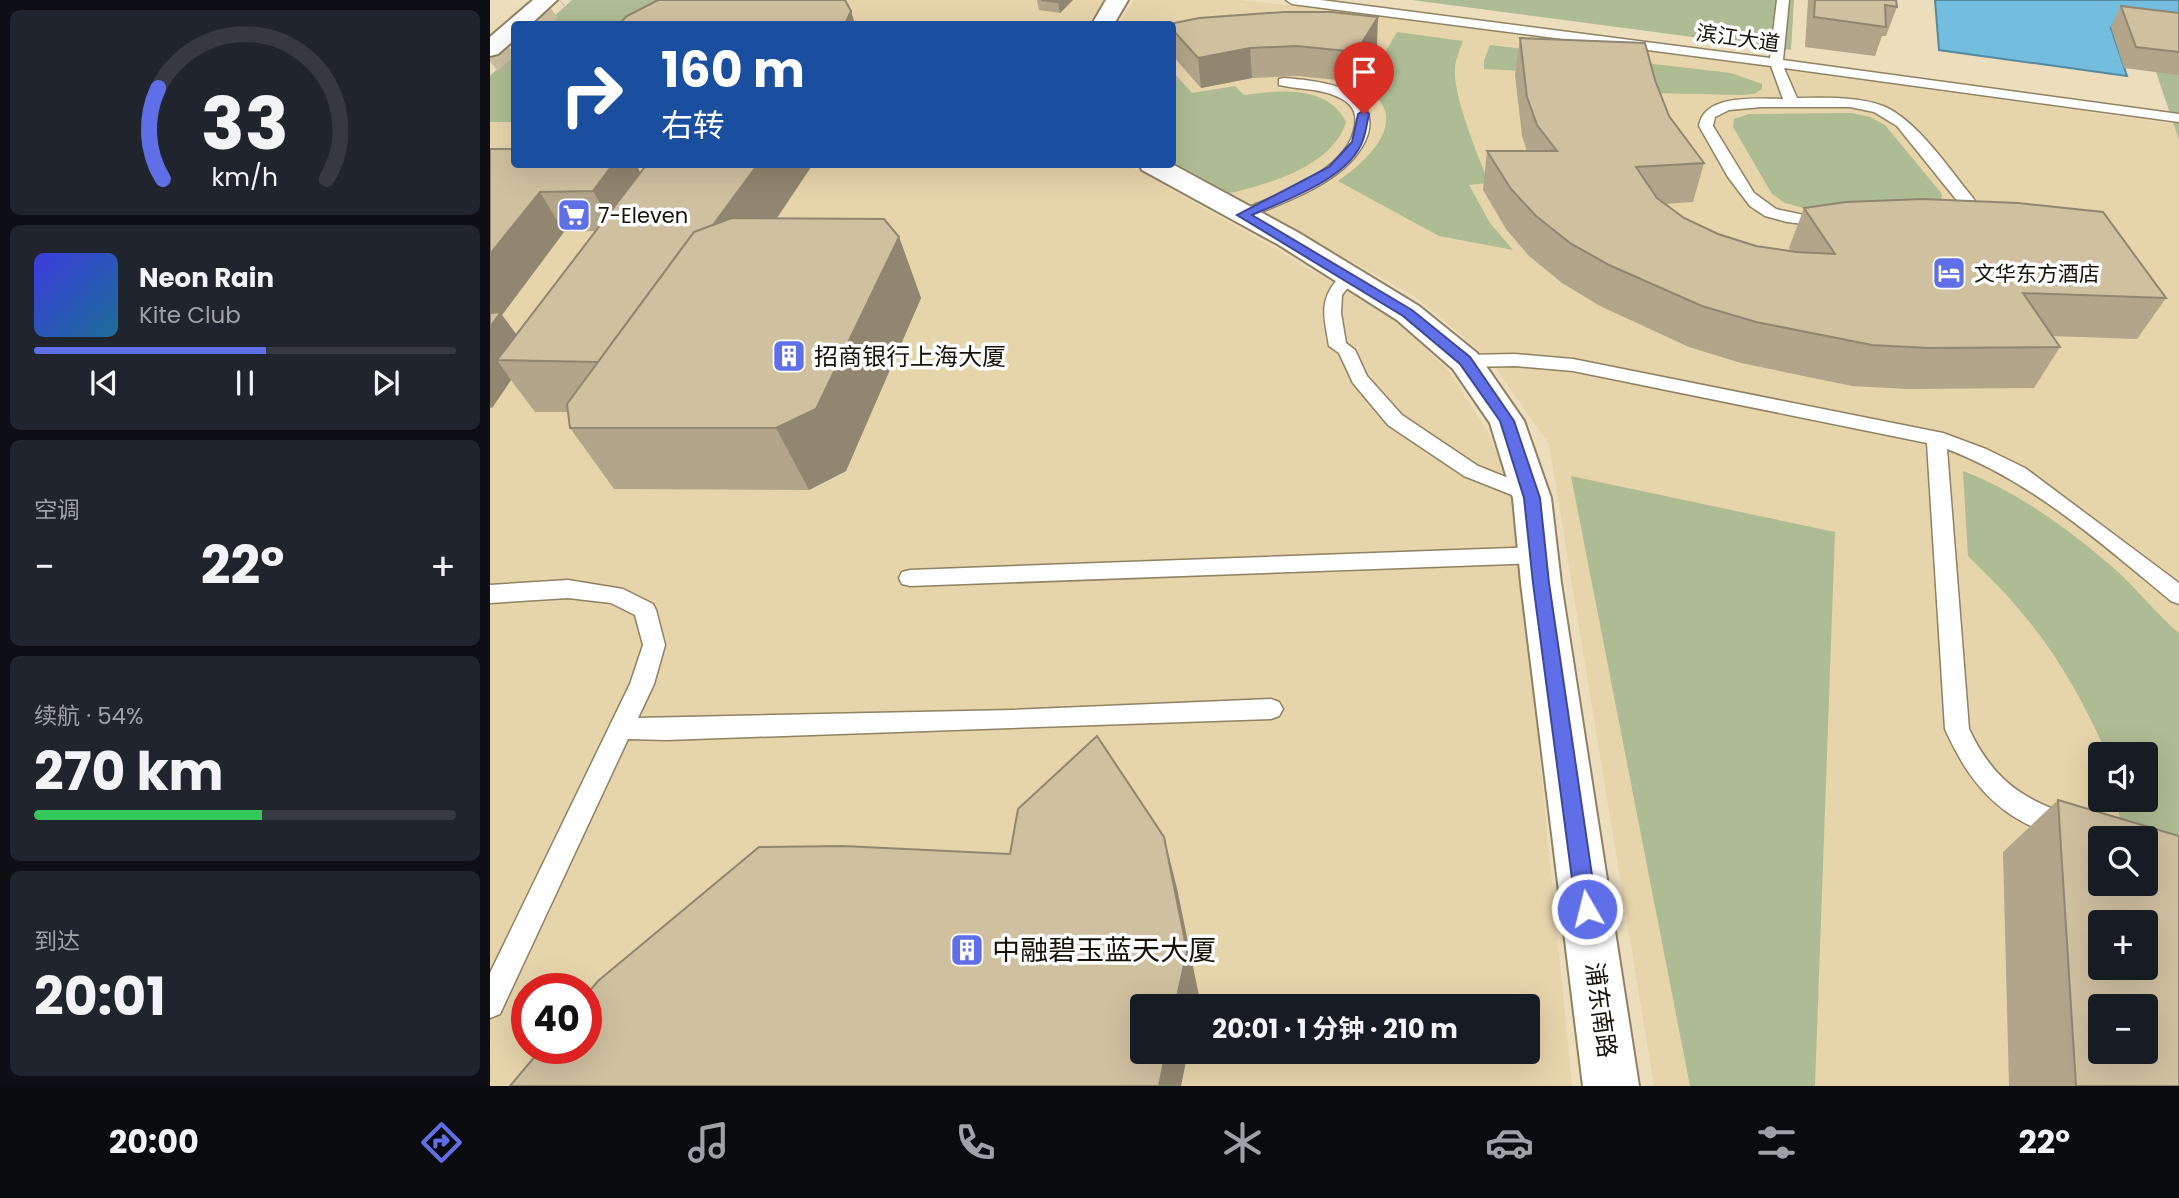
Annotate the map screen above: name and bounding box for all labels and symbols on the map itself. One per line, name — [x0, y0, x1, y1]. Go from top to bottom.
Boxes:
street label: 滨江大道 — [1694, 18, 1782, 58]
pin — [1334, 42, 1394, 114]
supermarket icon: 7-Eleven — [555, 196, 593, 234]
place label: 7-Eleven — [598, 201, 688, 230]
hotel icon: 文华东方酒店 — [1930, 254, 1968, 292]
place label: 文华东方酒店 — [1974, 259, 2100, 288]
building icon: 招商银行上海大厦 — [770, 337, 808, 375]
place label: 招商银行上海大厦 — [814, 340, 1006, 373]
position arrow — [1550, 872, 1624, 946]
building icon: 中融碧玉蓝天大厦 — [948, 931, 986, 969]
place label: 中融碧玉蓝天大厦 — [992, 931, 1216, 970]
street label: 浦东南路 — [1578, 960, 1624, 1060]
speed limit sign: 40 — [511, 973, 602, 1064]

